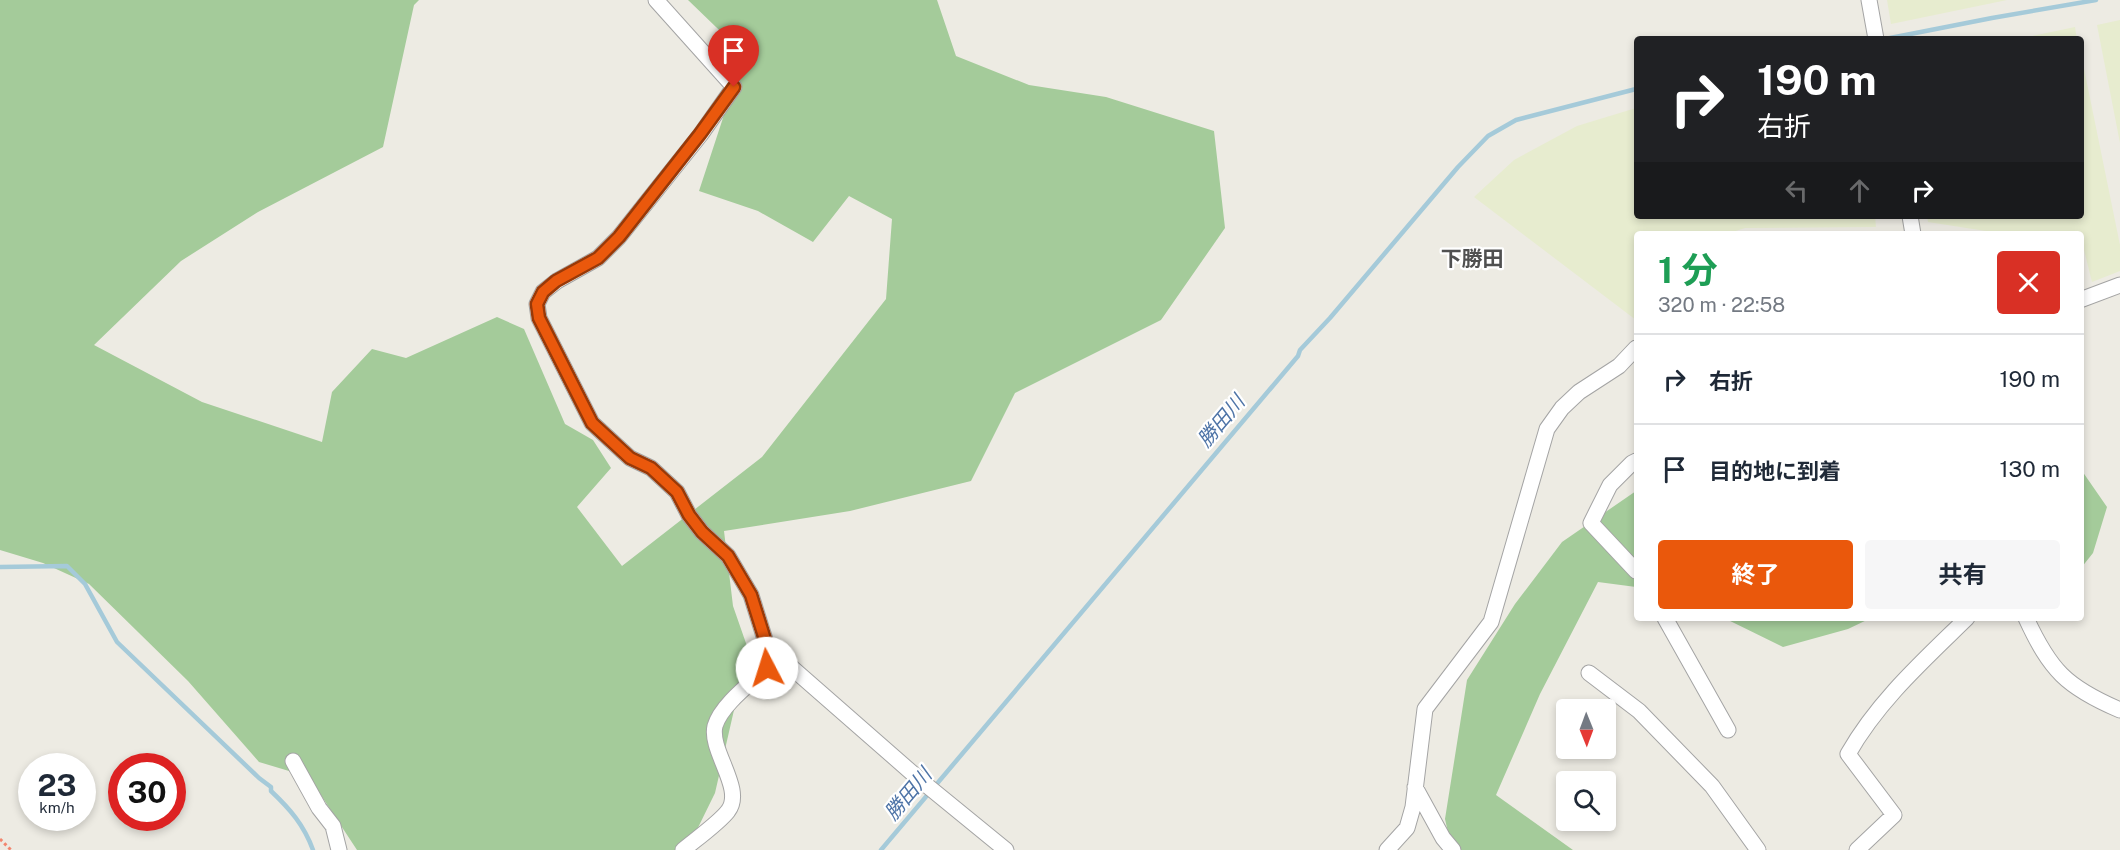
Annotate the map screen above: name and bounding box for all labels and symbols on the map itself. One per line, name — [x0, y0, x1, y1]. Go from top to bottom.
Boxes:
pin — [708, 25, 759, 87]
district label: 下勝田 — [1441, 246, 1504, 271]
water label: 勝田川 — [1193, 389, 1251, 452]
position arrow — [735, 636, 799, 700]
north arrow — [1556, 699, 1616, 759]
speed limit sign: 30 — [108, 753, 186, 831]
water label: 勝田川 — [880, 762, 938, 825]

